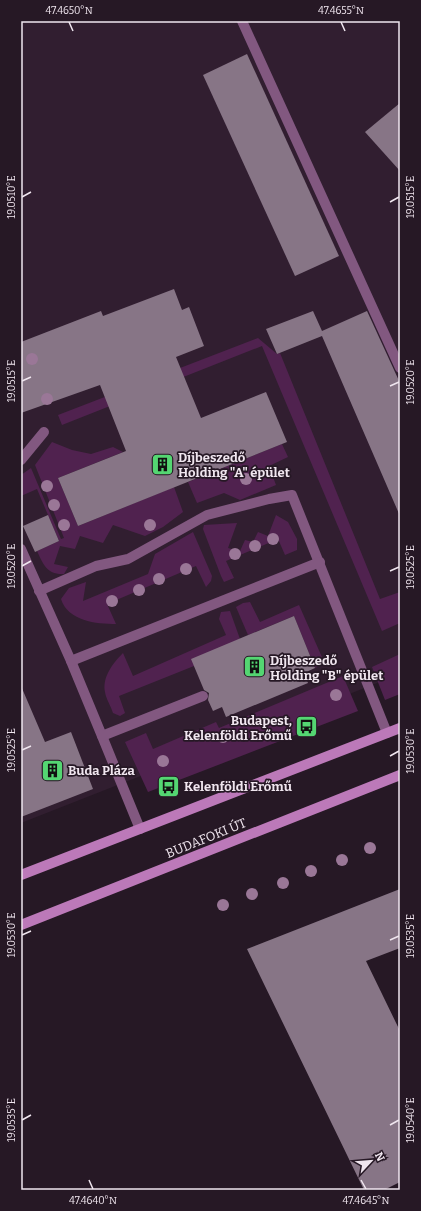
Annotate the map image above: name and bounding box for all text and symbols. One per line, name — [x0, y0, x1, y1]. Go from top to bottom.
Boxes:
text: 47.4650°N — [45, 5, 93, 17]
text: 47.4655°N — [318, 5, 364, 17]
text: 19.0510°E — [6, 175, 18, 219]
text: 19.0515°E — [405, 176, 417, 218]
text: 19.0515°E — [6, 360, 18, 402]
text: 19.0520°E — [405, 360, 417, 404]
place label: Díjbeszedő Holding "A" épület — [178, 450, 290, 480]
building icon: Díjbeszedő Holding "A" épület — [149, 451, 175, 477]
text: 19.0520°E — [6, 544, 18, 588]
text: 19.0525°E — [405, 545, 417, 589]
place label: Díjbeszedő Holding "B" épület — [270, 653, 383, 683]
building icon: Díjbeszedő Holding "B" épület — [242, 654, 268, 680]
place label: Budapest, Kelenföldi Erőmű — [184, 713, 292, 743]
bus stop icon: Budapest, Kelenföldi Erőmű — [294, 714, 320, 740]
text: 19.0525°E — [6, 728, 18, 772]
text: 19.0530°E — [405, 728, 417, 774]
building icon: Buda Pláza — [40, 757, 66, 783]
place label: Buda Pláza — [68, 763, 136, 778]
bus stop icon: Kelenföldi Erőmű — [156, 773, 182, 799]
place label: Kelenföldi Erőmű — [184, 779, 292, 794]
street label: BUDAFOKI ÚT — [163, 815, 249, 861]
text: 19.0530°E — [6, 912, 18, 958]
text: 19.0535°E — [405, 914, 417, 958]
text: 19.0540°E — [405, 1097, 417, 1143]
text: 19.0535°E — [6, 1098, 18, 1142]
north arrow — [351, 1141, 391, 1181]
text: N — [372, 1150, 387, 1164]
text: 47.4640°N — [69, 1195, 117, 1207]
text: 47.4645°N — [343, 1195, 389, 1207]

